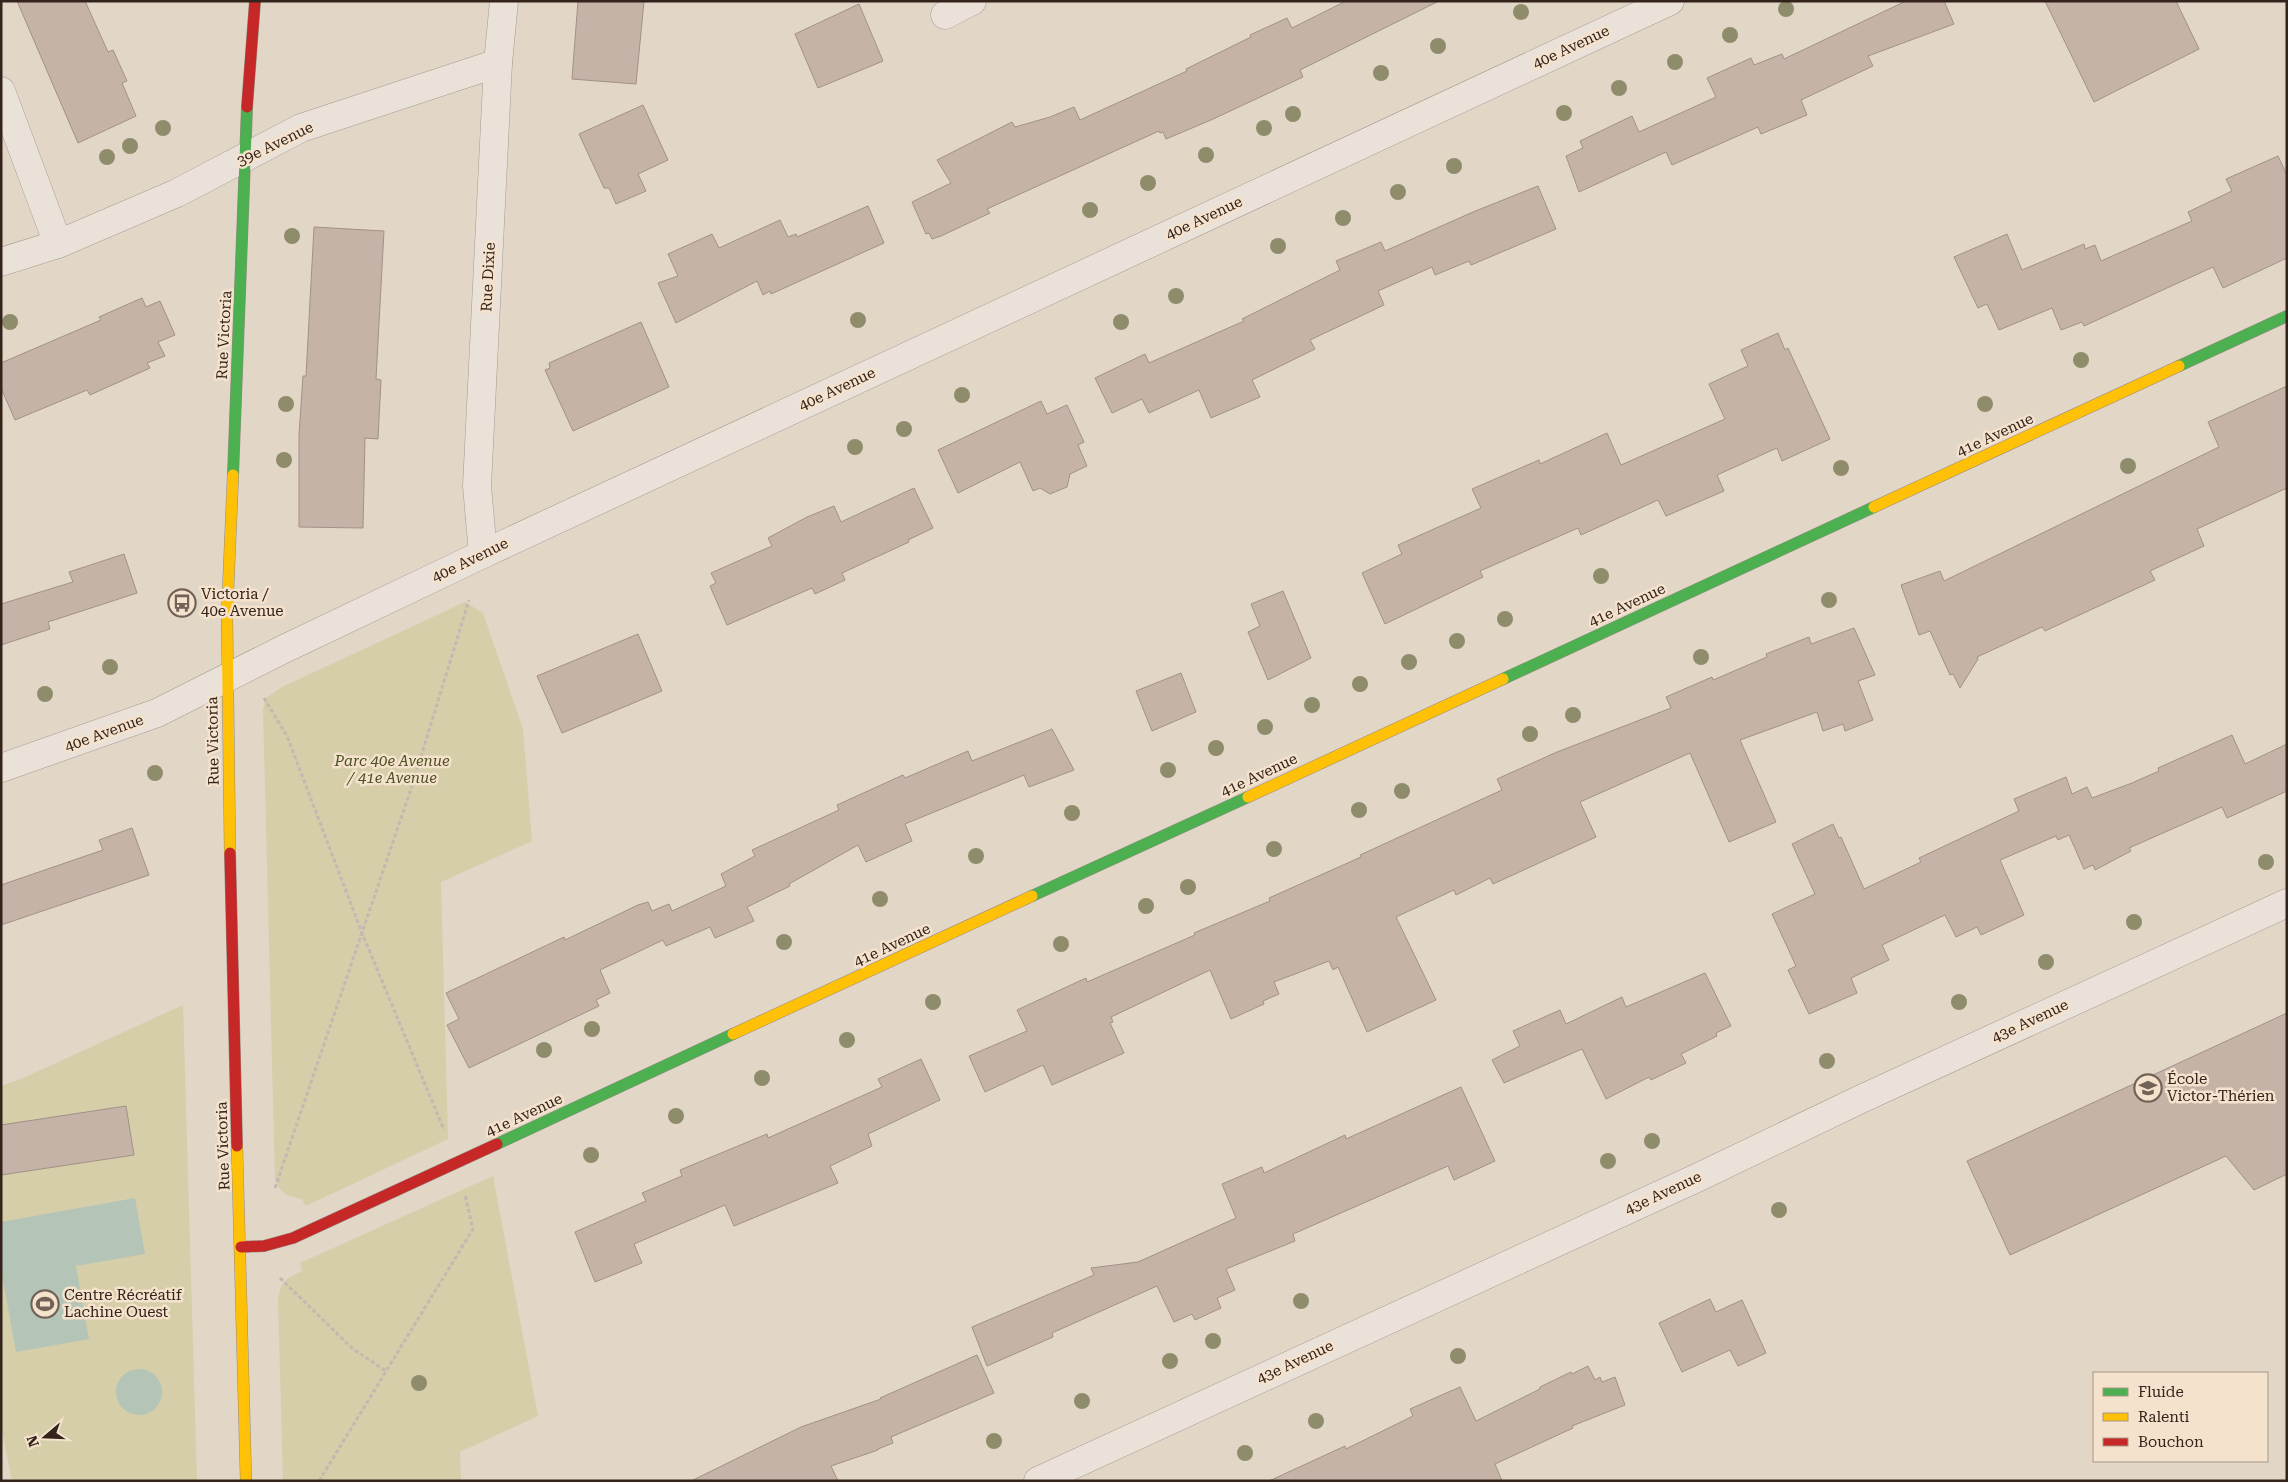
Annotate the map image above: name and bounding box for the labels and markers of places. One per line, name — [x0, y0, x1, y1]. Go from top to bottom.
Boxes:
place label: Victoria / 40e Avenue — [201, 585, 284, 620]
bus stop icon: Victoria / 40e Avenue — [167, 588, 197, 618]
place label: École Victor-Thérien — [2167, 1070, 2275, 1105]
school or university icon: École Victor-Thérien — [2133, 1073, 2163, 1103]
place label: Centre Récréatif Lachine Ouest — [64, 1286, 183, 1321]
sports icon: Centre Récréatif Lachine Ouest — [30, 1289, 60, 1319]

